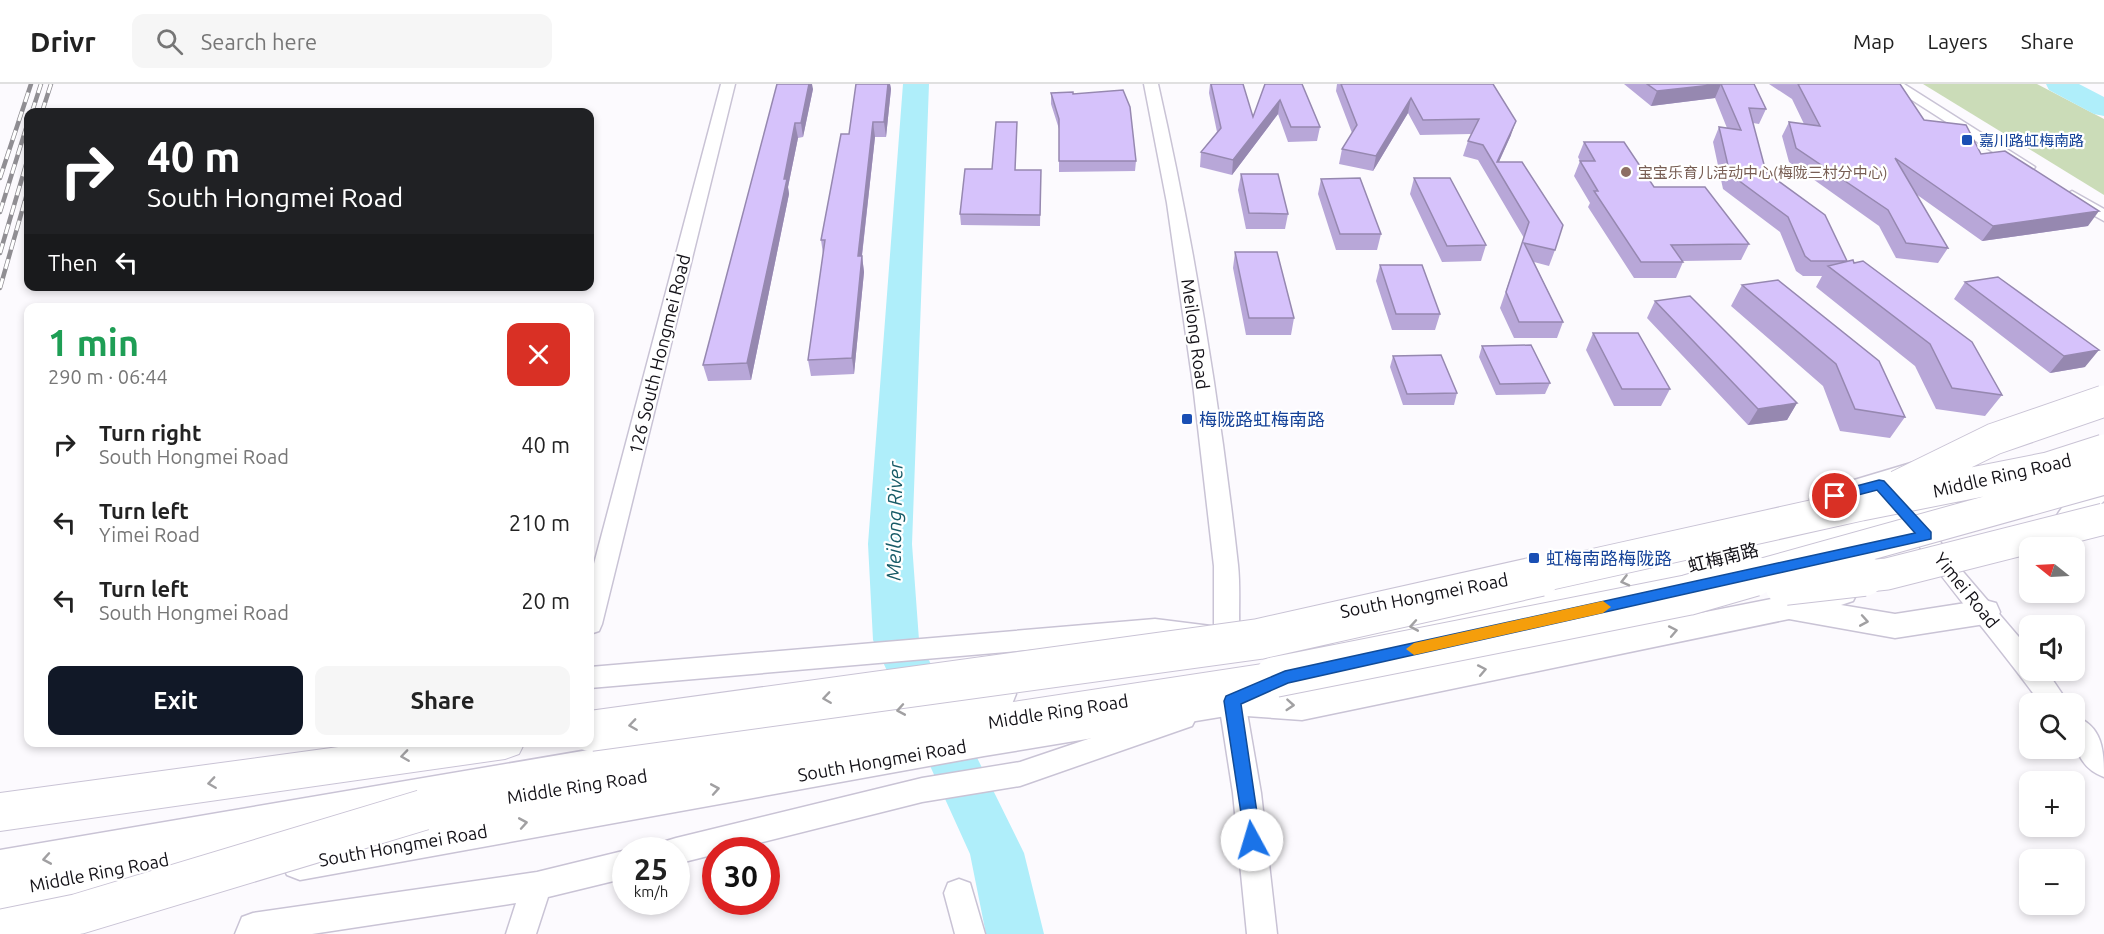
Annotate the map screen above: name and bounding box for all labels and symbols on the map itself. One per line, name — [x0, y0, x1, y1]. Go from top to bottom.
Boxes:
place label: 嘉川路虹梅南路 — [1979, 132, 2084, 149]
marker: 嘉川路虹梅南路 — [1960, 133, 1974, 147]
place label: 宝宝乐育儿活动中心(梅陇三村分中心) — [1638, 164, 1887, 181]
marker: 宝宝乐育儿活动中心(梅陇三村分中心) — [1619, 165, 1633, 179]
street label: 126 South Hongmei Road — [624, 252, 694, 456]
street label: Meilong Road — [1178, 277, 1214, 391]
place label: 梅陇路虹梅南路 — [1199, 409, 1325, 429]
marker: 梅陇路虹梅南路 — [1180, 412, 1194, 426]
street label: Middle Ring Road — [1931, 449, 2073, 501]
water label: Meilong River — [881, 460, 907, 581]
pin — [1809, 470, 1860, 521]
north arrow — [2019, 537, 2085, 603]
street label: 虹梅南路 — [1686, 539, 1760, 575]
place label: 虹梅南路梅陇路 — [1546, 548, 1672, 568]
street label: Yimei Road — [1931, 548, 2003, 632]
marker: 虹梅南路梅陇路 — [1527, 551, 1541, 565]
street label: South Hongmei Road — [1338, 569, 1510, 621]
one-way arrow — [1620, 574, 1630, 587]
one-way arrow — [1859, 614, 1869, 627]
one-way arrow — [1409, 619, 1419, 632]
one-way arrow — [1668, 625, 1678, 638]
one-way arrow — [1476, 664, 1486, 677]
street label: Middle Ring Road — [986, 690, 1130, 732]
one-way arrow — [822, 692, 831, 704]
one-way arrow — [1286, 699, 1295, 712]
one-way arrow — [897, 704, 906, 716]
one-way arrow — [629, 718, 638, 730]
street label: South Hongmei Road — [796, 735, 968, 785]
one-way arrow — [401, 750, 410, 762]
street label: Middle Ring Road — [505, 765, 649, 807]
one-way arrow — [207, 776, 217, 788]
one-way arrow — [710, 783, 720, 796]
position arrow — [1220, 808, 1284, 872]
one-way arrow — [518, 817, 528, 830]
street label: South Hongmei Road — [317, 820, 489, 870]
speed limit sign: 30 — [702, 837, 780, 915]
street label: Middle Ring Road — [28, 849, 170, 895]
one-way arrow — [42, 852, 52, 865]

